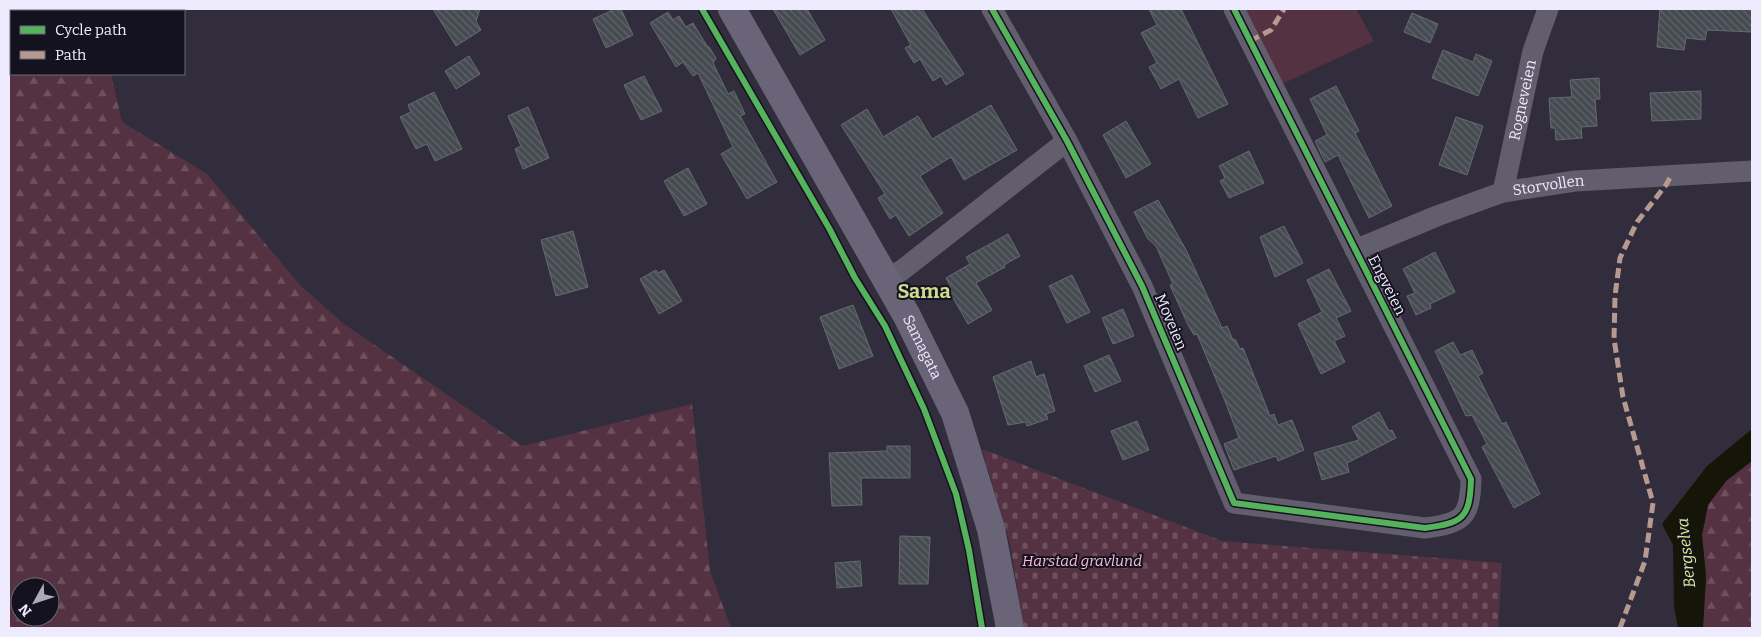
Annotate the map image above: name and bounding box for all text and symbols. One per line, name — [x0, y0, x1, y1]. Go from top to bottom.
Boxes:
legend — [10, 10, 185, 75]
text: Cycle path — [55, 21, 127, 39]
text: Path — [55, 46, 87, 64]
street label: Rogneveien — [1505, 58, 1540, 142]
street label: Storvollen — [1511, 171, 1585, 199]
street label: Engveien — [1364, 252, 1410, 318]
district label: Sama — [897, 279, 951, 303]
street label: Moveien — [1151, 291, 1191, 353]
street label: Samagata — [899, 312, 946, 382]
water label: Bergselva — [1673, 517, 1699, 589]
park label: Harstad gravlund — [1022, 552, 1142, 570]
north arrow — [10, 577, 60, 627]
text: N — [15, 600, 35, 620]

